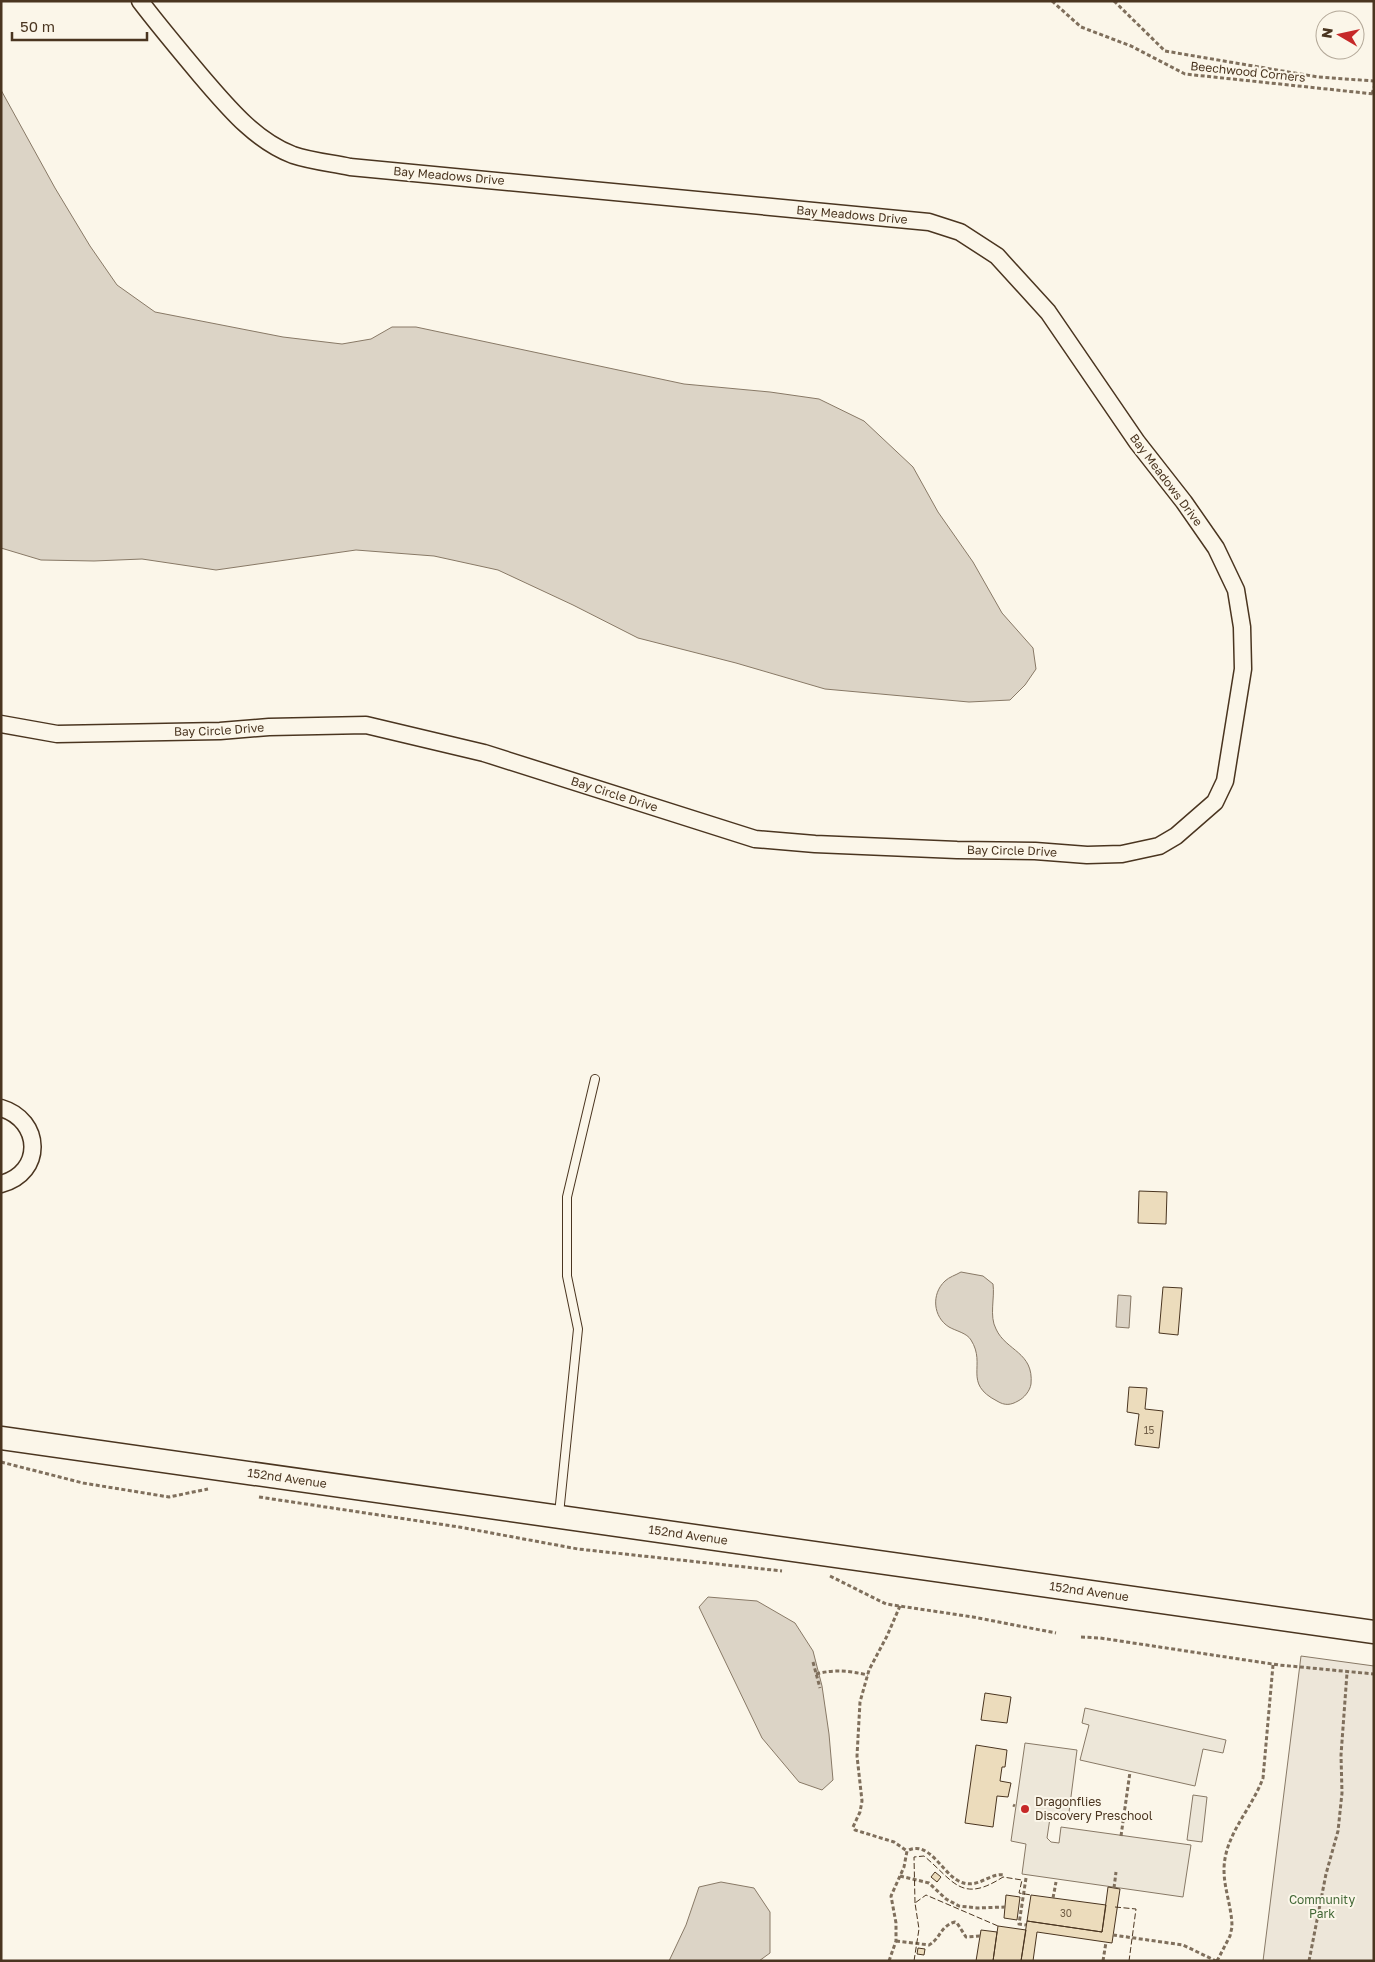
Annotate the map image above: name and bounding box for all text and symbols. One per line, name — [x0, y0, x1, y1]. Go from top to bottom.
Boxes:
scale bar — [12, 10, 148, 42]
north arrow — [1315, 10, 1365, 60]
text: 50 m — [20, 17, 55, 35]
text: N — [1317, 26, 1336, 39]
street label: Beechwood Corners — [1190, 58, 1306, 85]
street label: Bay Meadows Drive — [393, 163, 505, 188]
street label: Bay Meadows Drive — [796, 202, 908, 227]
street label: Bay Meadows Drive — [1127, 431, 1206, 529]
street label: Bay Circle Drive — [174, 719, 265, 739]
street label: Bay Circle Drive — [569, 773, 660, 815]
street label: Bay Circle Drive — [967, 842, 1058, 860]
house number: 15 — [1144, 1424, 1155, 1436]
street label: 152nd Avenue — [247, 1465, 328, 1491]
street label: 152nd Avenue — [648, 1522, 729, 1548]
street label: 152nd Avenue — [1049, 1578, 1130, 1604]
place label: Dragonflies Discovery Preschool — [1035, 1794, 1153, 1823]
marker: Dragonflies Discovery Preschool — [1019, 1803, 1031, 1815]
park label: Community Park — [1289, 1892, 1355, 1921]
house number: 30 — [1060, 1907, 1072, 1919]

